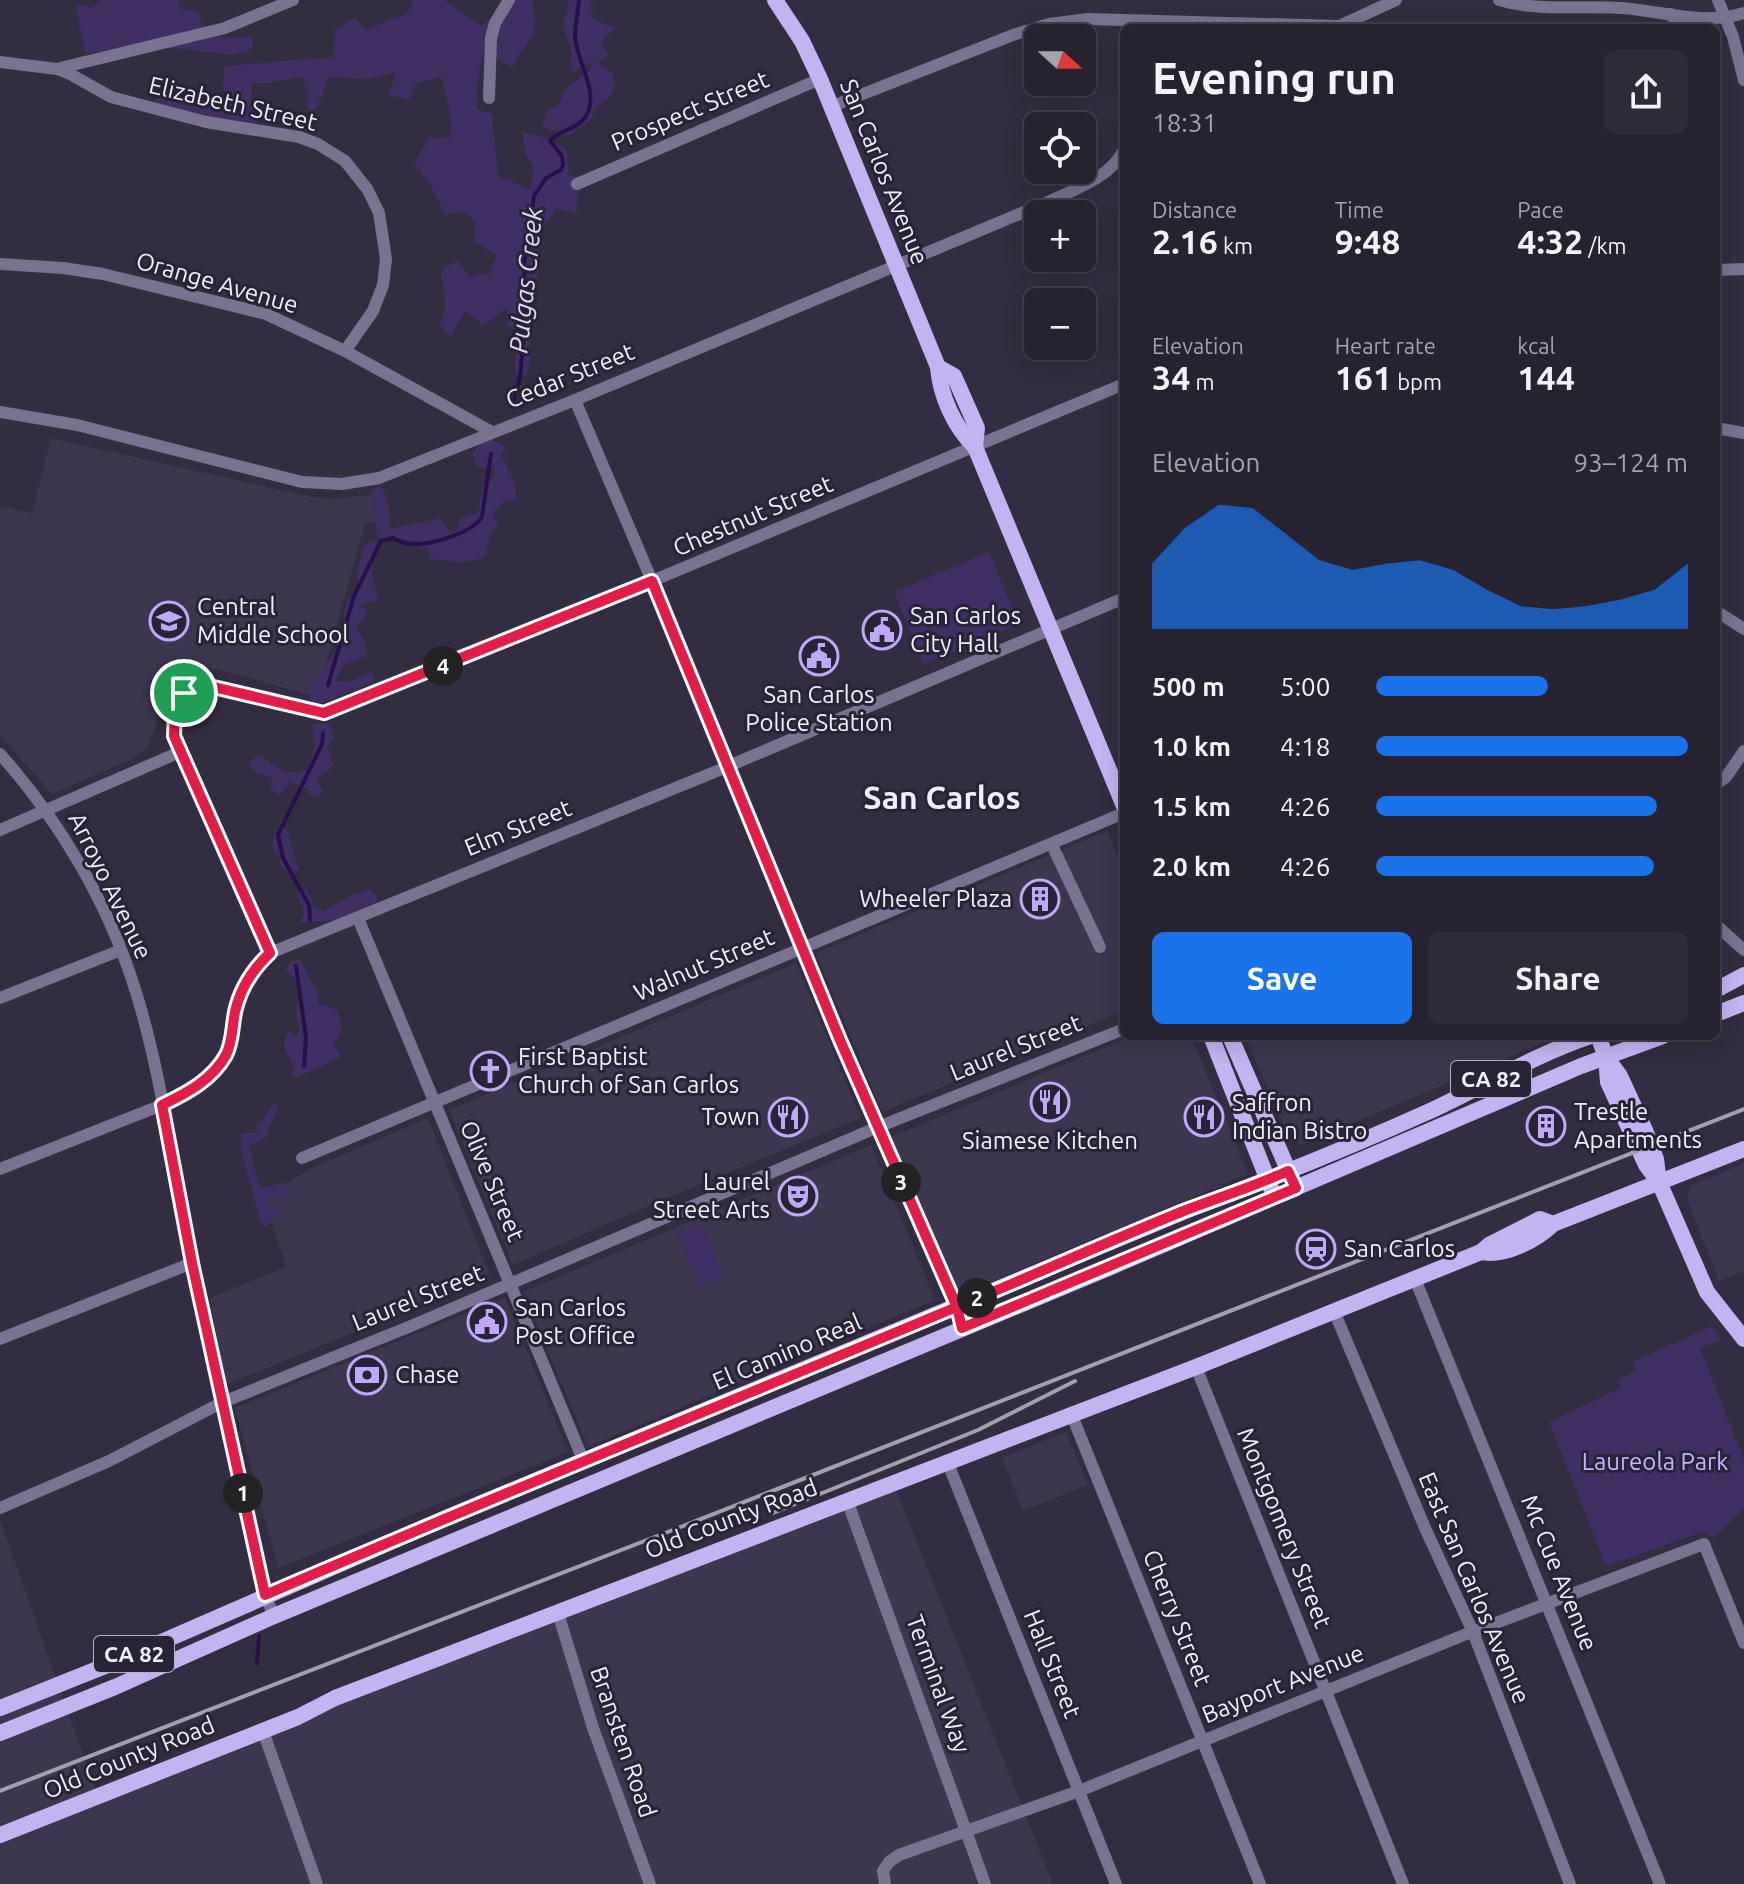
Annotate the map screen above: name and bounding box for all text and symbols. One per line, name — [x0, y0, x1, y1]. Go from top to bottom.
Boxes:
north arrow — [1024, 24, 1096, 96]
map controls — [1024, 24, 1096, 360]
button: share — [1604, 50, 1688, 134]
text: Evening run — [1152, 53, 1396, 102]
street label: Prospect Street — [607, 65, 773, 156]
street label: Elizabeth Street — [146, 71, 320, 136]
street label: San Carlos Avenue — [835, 75, 934, 268]
text: 18:31 — [1152, 108, 1217, 137]
button: locate — [1024, 112, 1096, 184]
text: Distance — [1152, 197, 1237, 222]
text: Time — [1335, 197, 1384, 222]
text: Pace — [1517, 197, 1564, 222]
button: + — [1024, 200, 1096, 272]
water label: Pulgas Creek — [503, 205, 548, 355]
text: 2.16 — [1152, 222, 1218, 260]
text: 9:48 — [1335, 222, 1401, 260]
text: 4:32 — [1517, 222, 1583, 260]
text: km — [1218, 233, 1253, 258]
text: /km — [1583, 233, 1627, 258]
street label: Orange Avenue — [133, 247, 301, 319]
button: − — [1024, 288, 1096, 360]
text: Elevation — [1152, 333, 1244, 358]
text: Heart rate — [1335, 333, 1436, 358]
text: kcal — [1517, 333, 1555, 358]
street label: Cedar Street — [502, 337, 638, 414]
text: 34 — [1152, 358, 1190, 396]
text: 161 — [1335, 358, 1392, 396]
text: 144 — [1517, 358, 1575, 396]
text: m — [1190, 369, 1214, 394]
text: bpm — [1392, 369, 1442, 394]
text: Elevation — [1152, 448, 1260, 477]
text: 93–124 m — [1573, 448, 1688, 477]
street label: Chestnut Street — [669, 470, 837, 561]
place label: Central Middle School — [197, 593, 349, 648]
school or university icon: Central Middle School — [148, 600, 190, 642]
place label: San Carlos City Hall — [910, 602, 1021, 657]
public building icon: San Carlos City Hall — [861, 609, 903, 651]
public building icon: San Carlos Police Station — [798, 635, 840, 677]
pin: 4 — [423, 646, 463, 686]
text: 4 — [437, 653, 449, 678]
pin — [150, 659, 218, 727]
icon: arrive — [162, 671, 206, 715]
text: 500 m — [1152, 672, 1225, 701]
text: 5:00 — [1280, 672, 1330, 701]
place label: San Carlos Police Station — [745, 681, 893, 736]
text: 1.0 km — [1152, 732, 1231, 761]
text: 4:18 — [1280, 732, 1330, 761]
district label: San Carlos — [863, 779, 1021, 815]
text: 1.5 km — [1152, 792, 1231, 821]
text: 4:26 — [1280, 792, 1330, 821]
street label: Elm Street — [460, 794, 576, 861]
street label: Arroyo Avenue — [63, 808, 158, 963]
text: 2.0 km — [1152, 852, 1231, 881]
text: 4:26 — [1280, 852, 1330, 881]
building icon: Wheeler Plaza — [1019, 878, 1061, 920]
place label: Wheeler Plaza — [859, 885, 1012, 912]
street label: Walnut Street — [630, 923, 778, 1006]
button: Save — [1152, 932, 1412, 1024]
button: Share — [1428, 932, 1688, 1024]
street label: Laurel Street — [946, 1009, 1086, 1086]
place label: First Baptist Church of San Carlos — [518, 1043, 739, 1098]
church icon: First Baptist Church of San Carlos — [469, 1050, 511, 1092]
road number: CA 82 — [1451, 1061, 1531, 1097]
restaurant icon: Siamese Kitchen — [1029, 1081, 1071, 1123]
place label: Saffron Indian Bistro — [1232, 1089, 1367, 1144]
restaurant icon: Town — [767, 1096, 809, 1138]
restaurant icon: Saffron Indian Bistro — [1183, 1096, 1225, 1138]
place label: Trestle Apartments — [1574, 1098, 1702, 1153]
place label: Town — [701, 1103, 760, 1130]
building icon: Trestle Apartments — [1525, 1105, 1567, 1147]
street label: Olive Street — [455, 1117, 530, 1246]
place label: Siamese Kitchen — [962, 1127, 1138, 1154]
pin: 3 — [881, 1162, 921, 1202]
place label: Laurel Street Arts — [653, 1168, 770, 1223]
text: 3 — [895, 1169, 907, 1194]
theatre icon: Laurel Street Arts — [777, 1175, 819, 1217]
station icon: San Carlos — [1295, 1228, 1337, 1270]
place label: San Carlos — [1344, 1235, 1455, 1262]
street label: Laurel Street — [348, 1259, 488, 1336]
pin: 2 — [957, 1278, 997, 1318]
text: 2 — [971, 1285, 983, 1310]
place label: San Carlos Post Office — [515, 1294, 636, 1349]
public building icon: San Carlos Post Office — [466, 1301, 508, 1343]
street label: El Camino Real — [708, 1308, 865, 1395]
bank icon: Chase — [346, 1354, 388, 1396]
place label: Chase — [395, 1361, 459, 1388]
street label: Montgomery Street — [1232, 1424, 1337, 1632]
park label: Laureola Park — [1582, 1448, 1728, 1475]
street label: East San Carlos Avenue — [1413, 1468, 1535, 1707]
pin: 1 — [223, 1473, 263, 1513]
street label: Old County Road — [641, 1473, 821, 1564]
text: 1 — [237, 1480, 249, 1505]
street label: Mc Cue Avenue — [1516, 1491, 1603, 1655]
street label: Cherry Street — [1138, 1546, 1217, 1690]
street label: Hall Street — [1019, 1606, 1087, 1722]
street label: Terminal Way — [901, 1611, 976, 1757]
road number: CA 82 — [94, 1636, 174, 1672]
street label: Bayport Avenue — [1198, 1639, 1368, 1728]
street label: Bransten Road — [585, 1663, 662, 1821]
street label: Old County Road — [39, 1711, 218, 1804]

